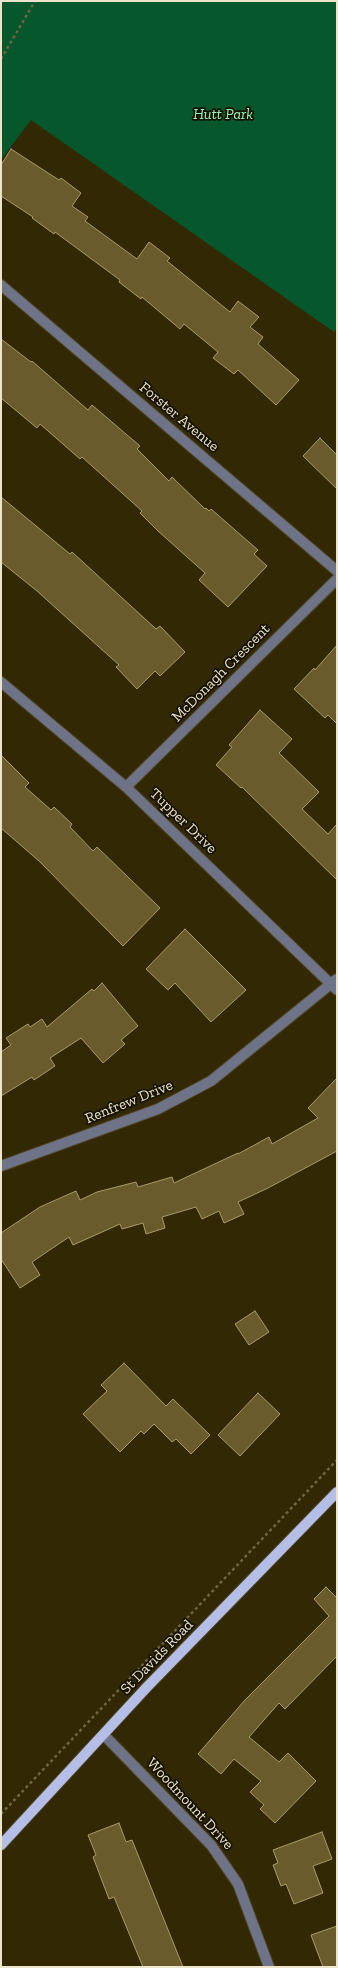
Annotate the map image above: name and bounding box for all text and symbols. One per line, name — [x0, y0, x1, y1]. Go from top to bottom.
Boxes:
park label: Hutt Park — [193, 106, 253, 124]
street label: Forster Avenue — [135, 378, 223, 456]
street label: McDonagh Crescent — [168, 620, 274, 726]
street label: Tupper Drive — [146, 785, 220, 857]
street label: Renfrew Drive — [83, 1076, 175, 1128]
street label: St Davids Road — [117, 1616, 197, 1698]
street label: Woodmount Drive — [143, 1754, 237, 1854]

